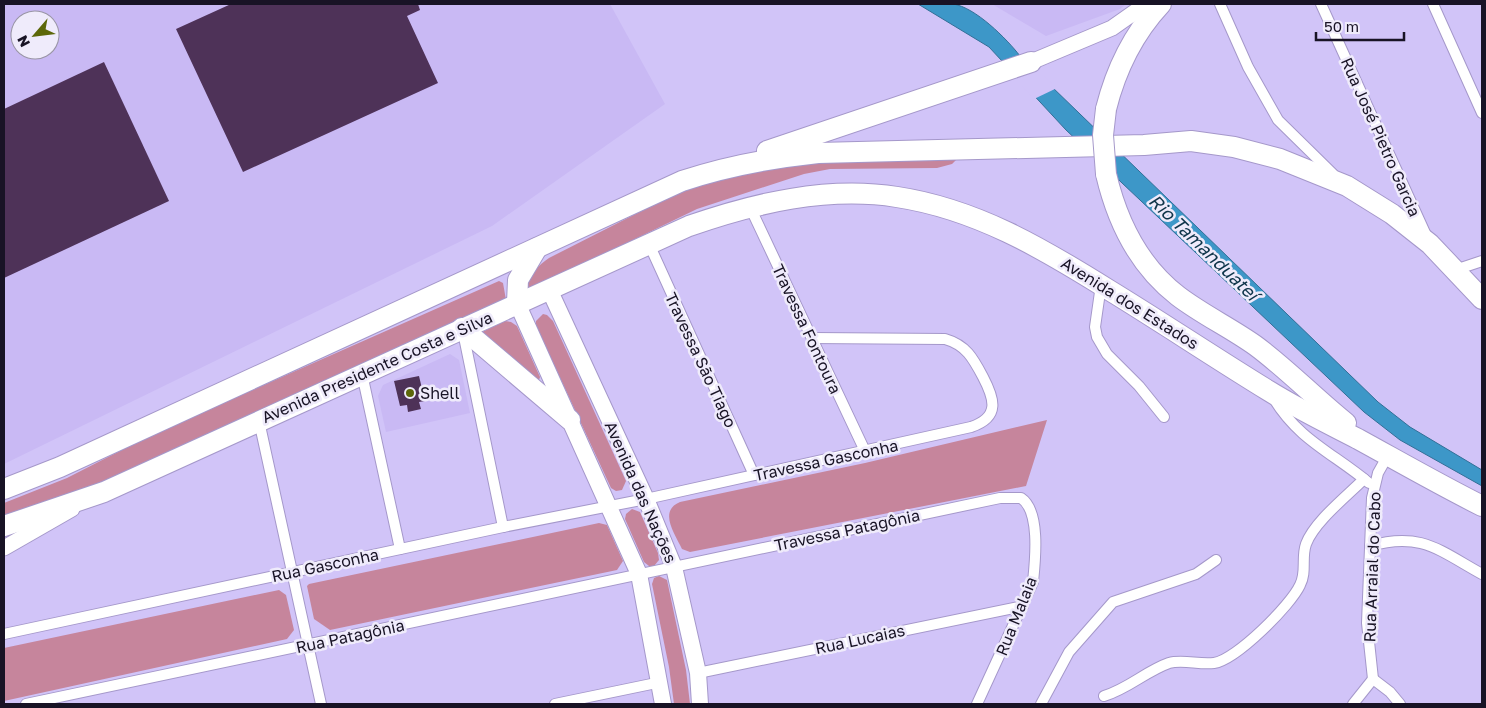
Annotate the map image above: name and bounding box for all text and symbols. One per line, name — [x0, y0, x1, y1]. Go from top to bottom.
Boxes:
north arrow — [10, 10, 60, 60]
scale bar — [1316, 10, 1404, 42]
text: 50 m — [1324, 17, 1359, 35]
text: N — [13, 33, 33, 50]
street label: Rua José Pietro Garcia — [1337, 54, 1425, 220]
water label: Rio Tamanduateí — [1145, 189, 1267, 308]
street label: Avenida dos Estados — [1058, 253, 1202, 353]
street label: Travessa Fontoura — [768, 261, 846, 397]
street label: Travessa São Tiago — [661, 289, 741, 431]
street label: Avenida Presidente Costa e Silva — [259, 307, 495, 427]
place label: Shell — [420, 383, 460, 403]
marker: Shell — [404, 387, 416, 399]
street label: Avenida das Nações — [601, 418, 681, 566]
street label: Travessa Gasconha — [752, 435, 900, 485]
street label: Rua Arraial do Cabo — [1359, 491, 1385, 643]
street label: Travessa Patagônia — [772, 505, 922, 555]
street label: Rua Gasconha — [270, 544, 380, 586]
street label: Rua Malaia — [991, 574, 1041, 658]
street label: Rua Patagônia — [294, 615, 406, 657]
street label: Rua Lucaias — [813, 620, 907, 658]

